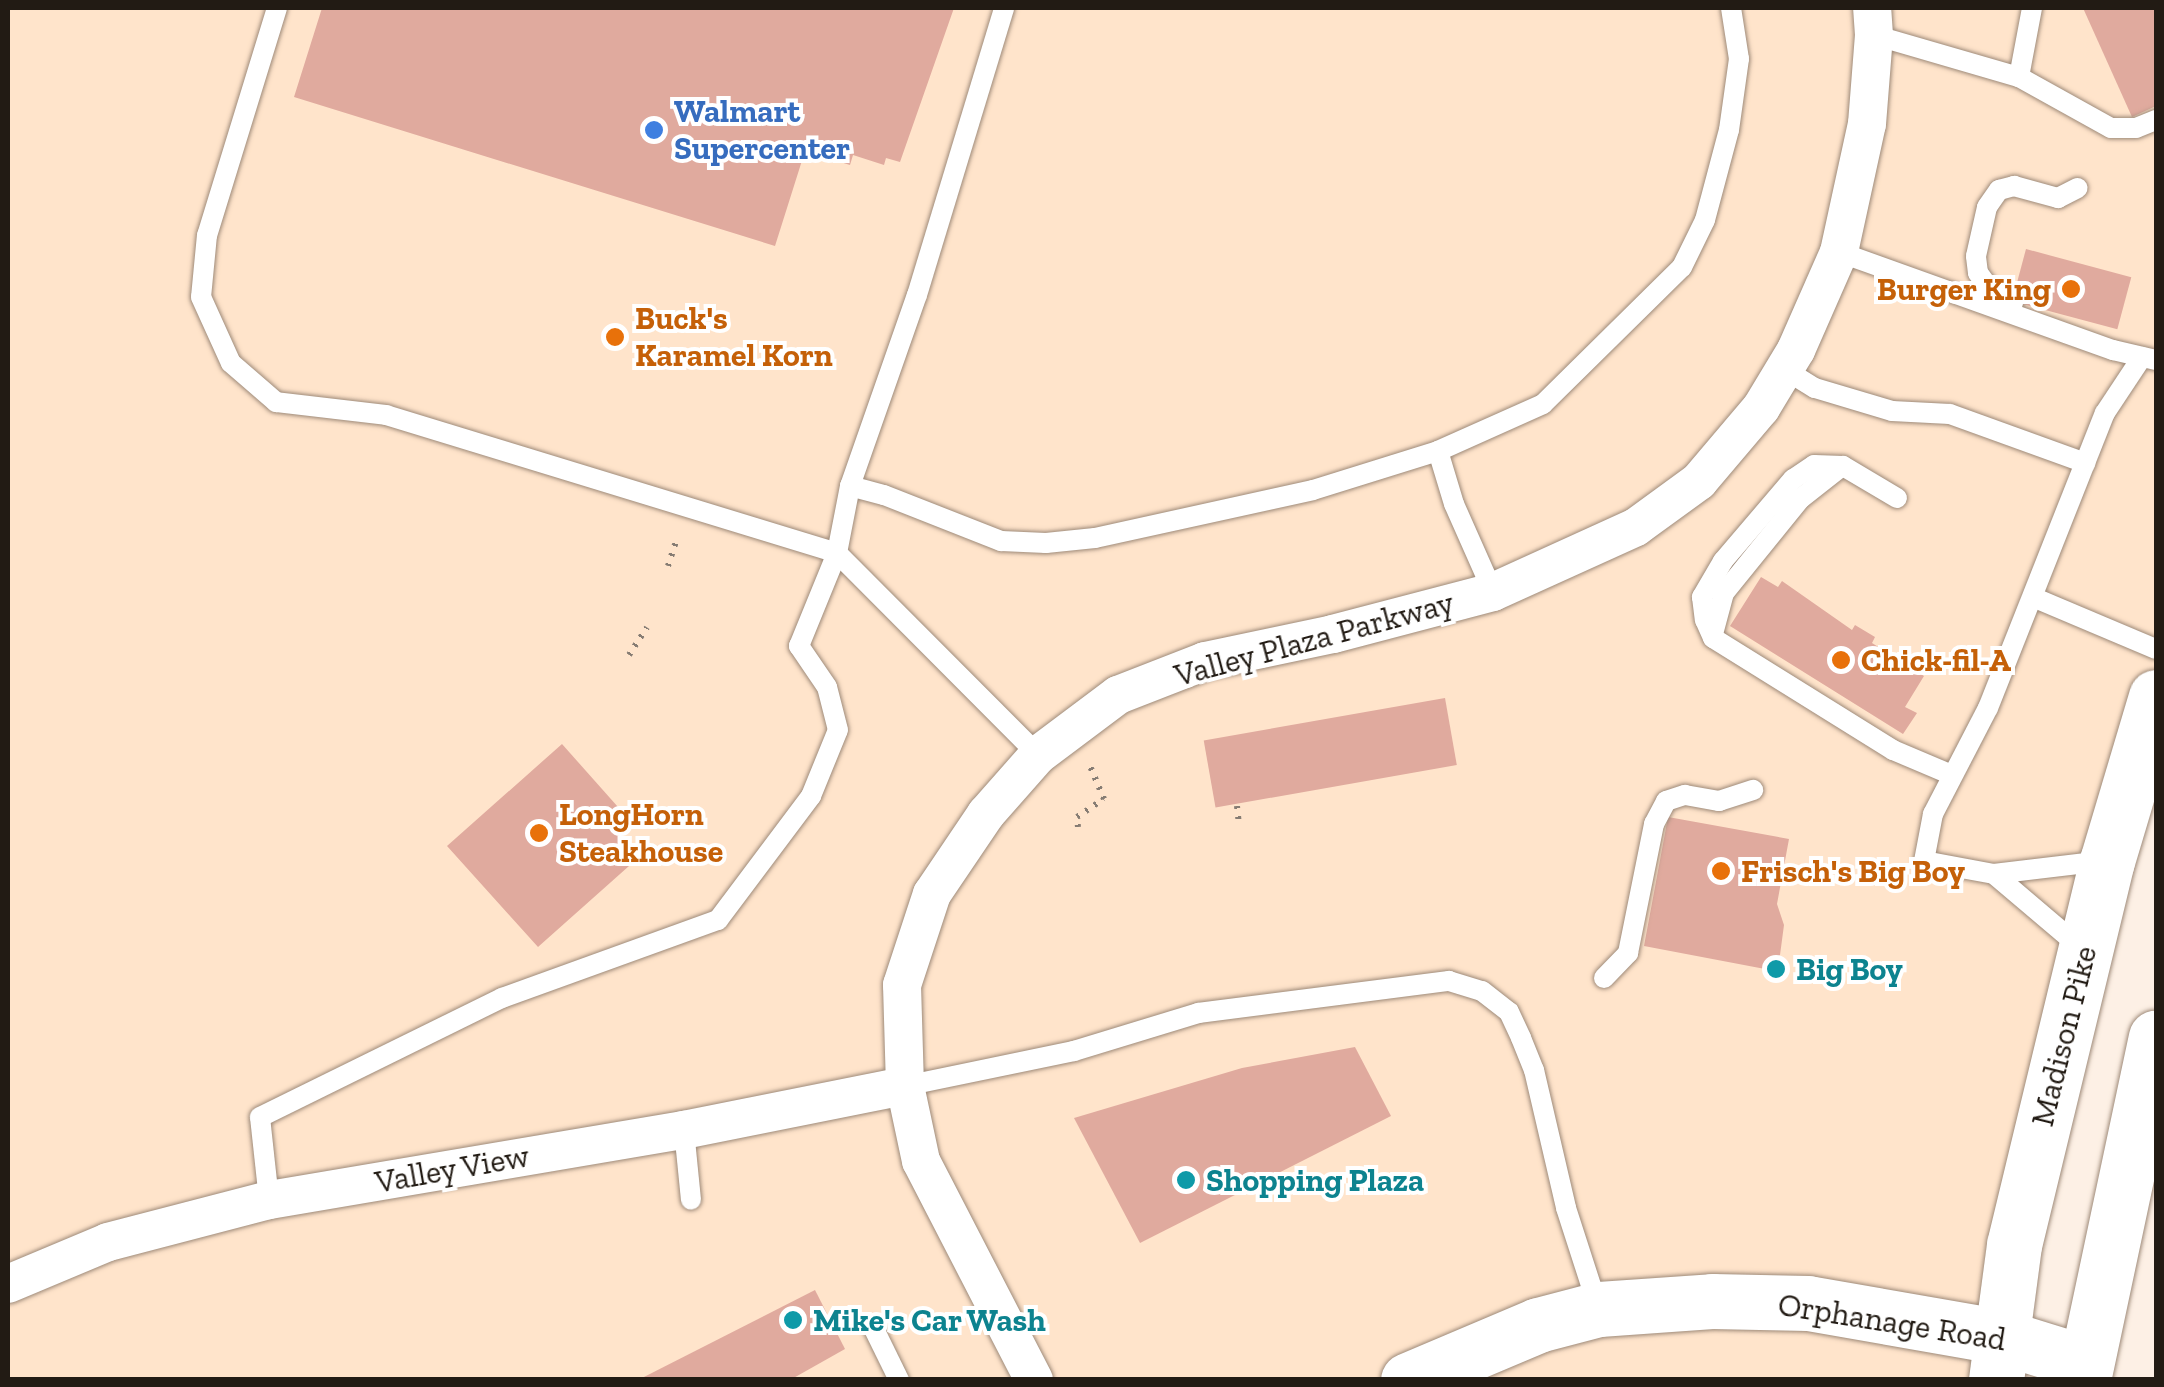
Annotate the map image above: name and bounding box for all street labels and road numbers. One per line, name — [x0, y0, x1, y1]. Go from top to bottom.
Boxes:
street label: Valley Plaza Parkway — [1170, 583, 1458, 695]
street label: Madison Pike — [2023, 942, 2105, 1130]
street label: Valley View — [371, 1136, 533, 1202]
street label: Orphanage Road — [1775, 1285, 2009, 1359]

